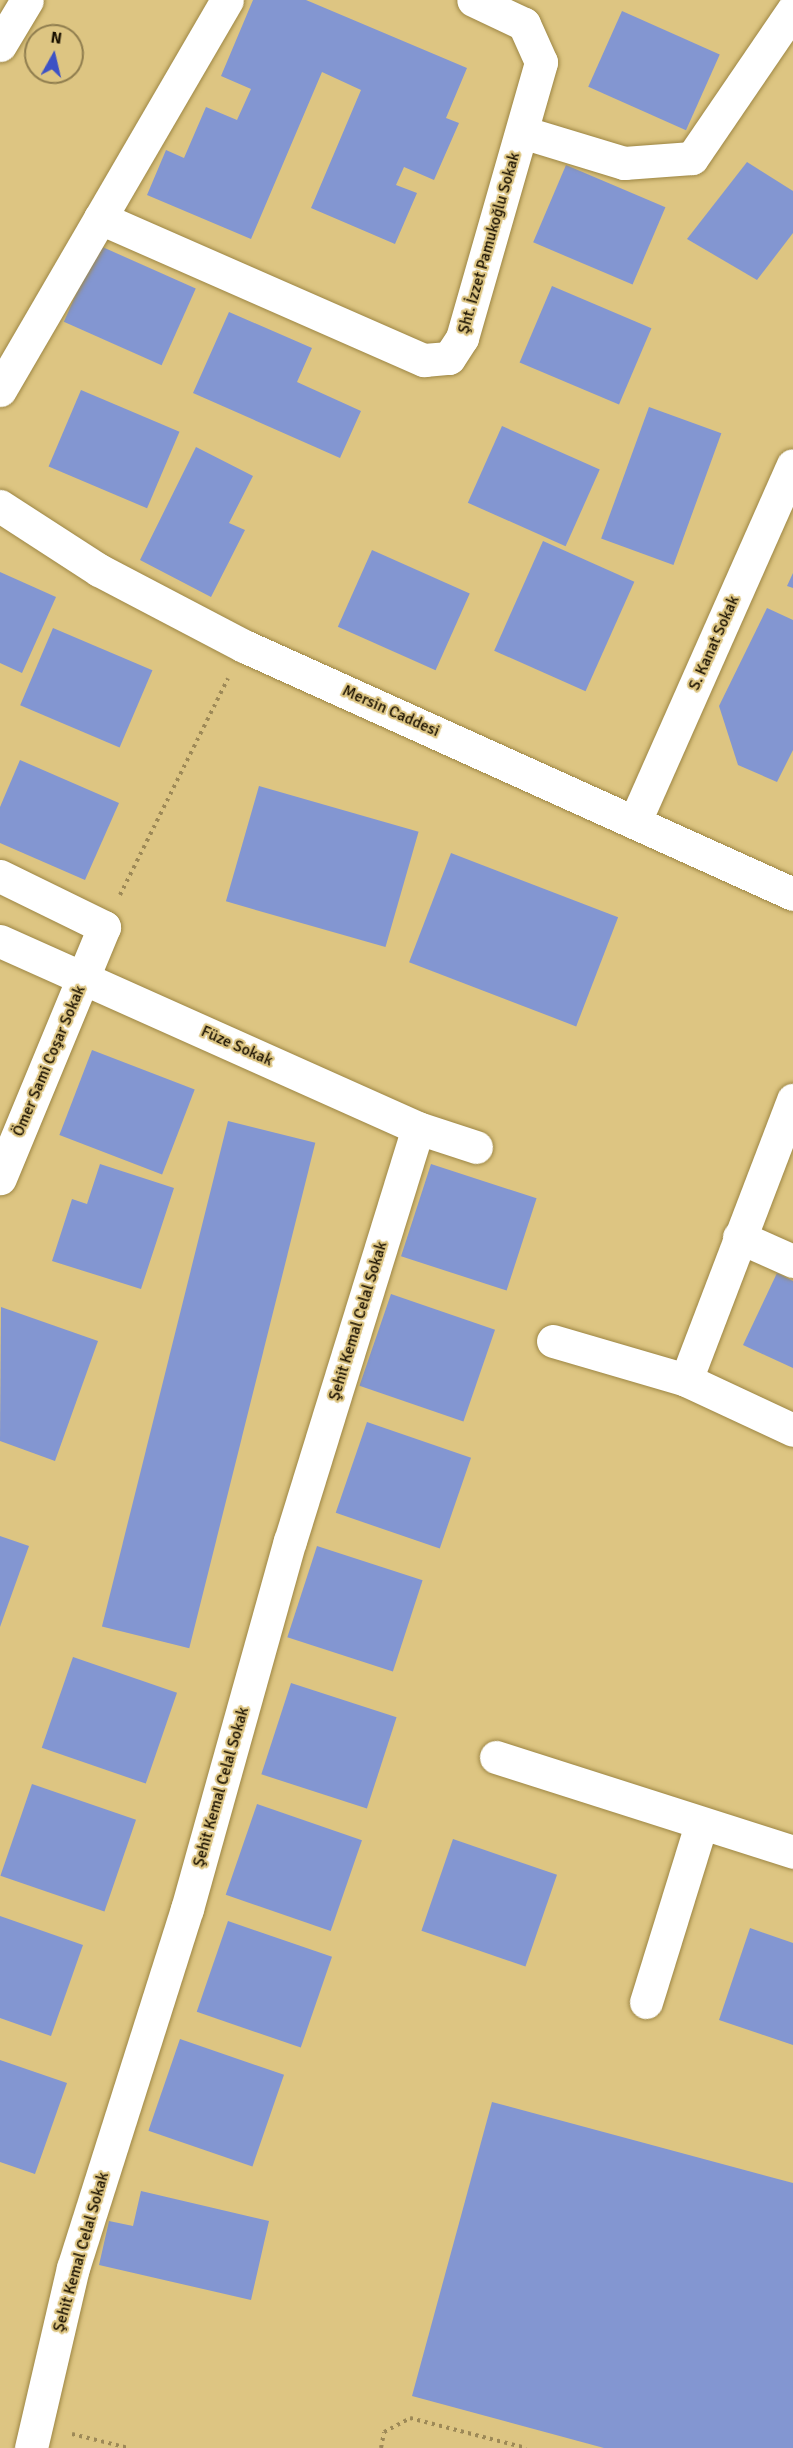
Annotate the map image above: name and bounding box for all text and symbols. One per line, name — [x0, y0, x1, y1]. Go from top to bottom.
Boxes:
north arrow — [24, 24, 84, 84]
text: N — [49, 27, 63, 49]
street label: Şht. İzzet Pamukoğlu Sokak — [454, 150, 524, 336]
street label: S. Kanat Sokak — [685, 593, 743, 693]
street label: Mersin Caddesi — [339, 681, 443, 741]
street label: Ömer Sami Coşar Sokak — [9, 983, 89, 1139]
street label: Füze Sokak — [198, 1022, 276, 1070]
street label: Şehit Kemal Celal Sokak — [325, 1239, 391, 1403]
street label: Şehit Kemal Celal Sokak — [189, 1705, 253, 1869]
street label: Şehit Kemal Celal Sokak — [49, 2170, 113, 2334]

